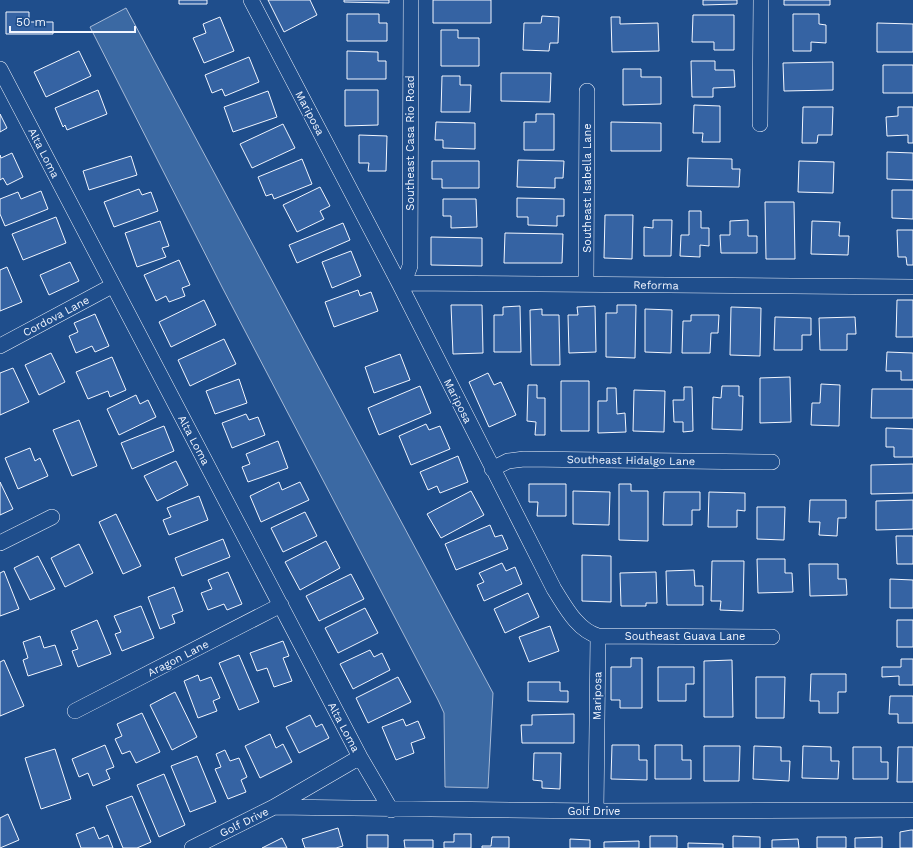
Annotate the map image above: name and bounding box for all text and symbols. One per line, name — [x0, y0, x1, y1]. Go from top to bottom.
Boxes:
scale bar — [10, 8, 135, 34]
text: 50 m — [16, 15, 46, 29]
street label: Southeast Casa Rio Road — [404, 75, 417, 211]
street label: Mariposa — [292, 89, 327, 138]
street label: Southeast Isabella Lane — [581, 123, 594, 253]
street label: Alta Loma — [25, 126, 62, 180]
street label: Reforma — [633, 279, 679, 292]
street label: Cordova Lane — [21, 294, 92, 339]
street label: Mariposa — [441, 377, 474, 426]
street label: Alta Loma — [175, 413, 212, 467]
street label: Southeast Hidalgo Lane — [567, 453, 695, 468]
street label: Southeast Guava Lane — [625, 630, 745, 643]
street label: Aragon Lane — [146, 637, 211, 679]
street label: Mariposa — [591, 672, 604, 720]
street label: Alta Loma — [325, 700, 362, 754]
street label: Golf Drive — [218, 805, 271, 840]
street label: Golf Drive — [568, 805, 620, 818]

